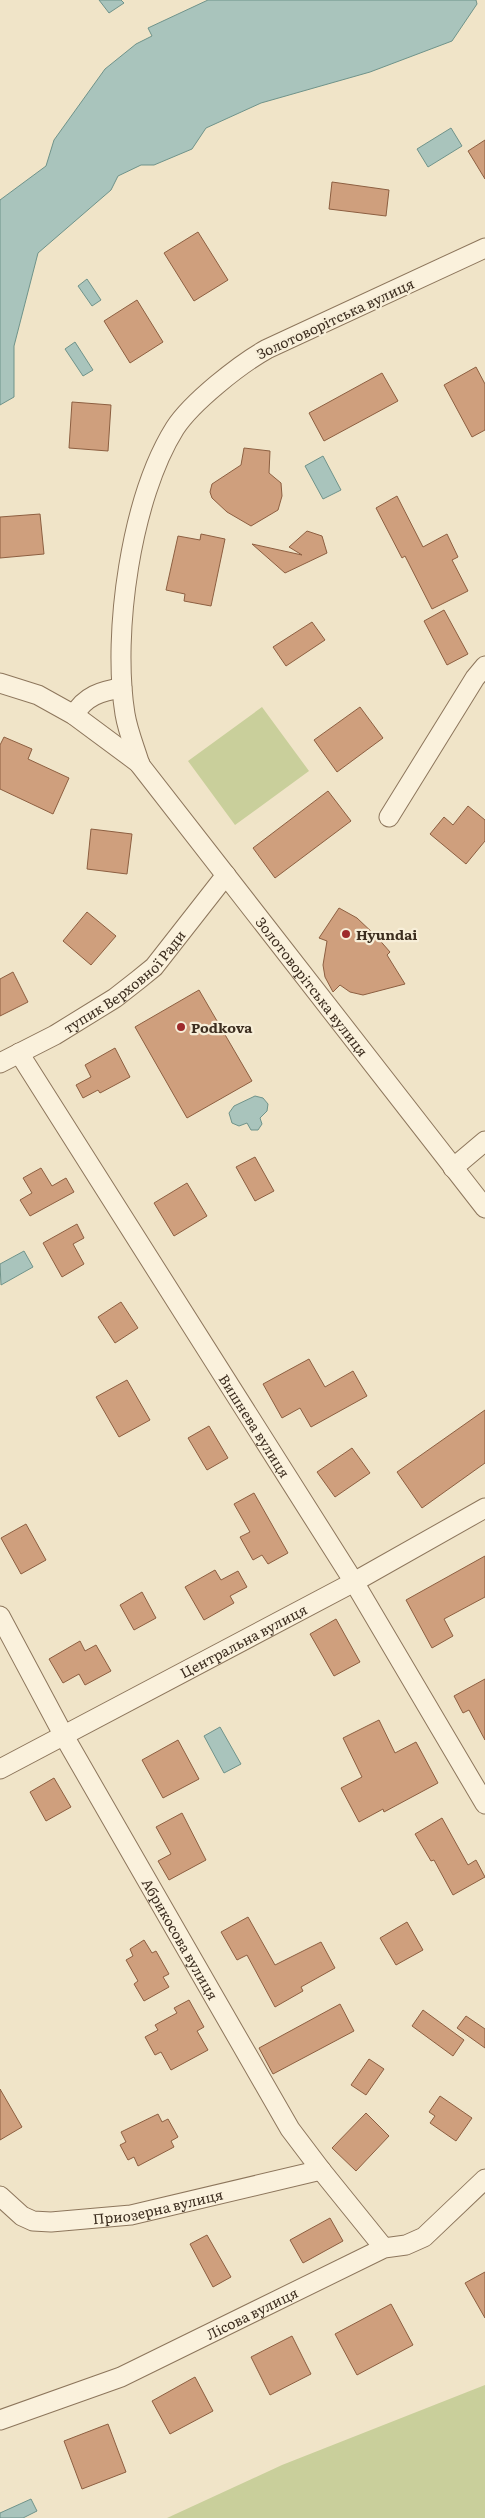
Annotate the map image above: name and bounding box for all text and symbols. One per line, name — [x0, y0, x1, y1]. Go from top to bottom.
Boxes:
street label: Золотоворітська вулиця — [253, 273, 417, 363]
street label: Золотоворітська вулиця — [252, 912, 373, 1060]
place label: Hyundai — [356, 924, 417, 944]
street label: тупик Верховної Ради — [59, 925, 190, 1038]
marker: Hyundai — [340, 928, 352, 940]
place label: Podkova — [191, 1017, 253, 1037]
marker: Podkova — [175, 1021, 187, 1033]
street label: Вишнева вулиця — [215, 1370, 295, 1481]
street label: Центральна вулиця — [176, 1599, 310, 1682]
street label: Абрикосова вулиця — [138, 1874, 224, 2003]
street label: Приозерна вулиця — [92, 2184, 225, 2228]
street label: Лісова вулиця — [202, 2282, 301, 2344]

